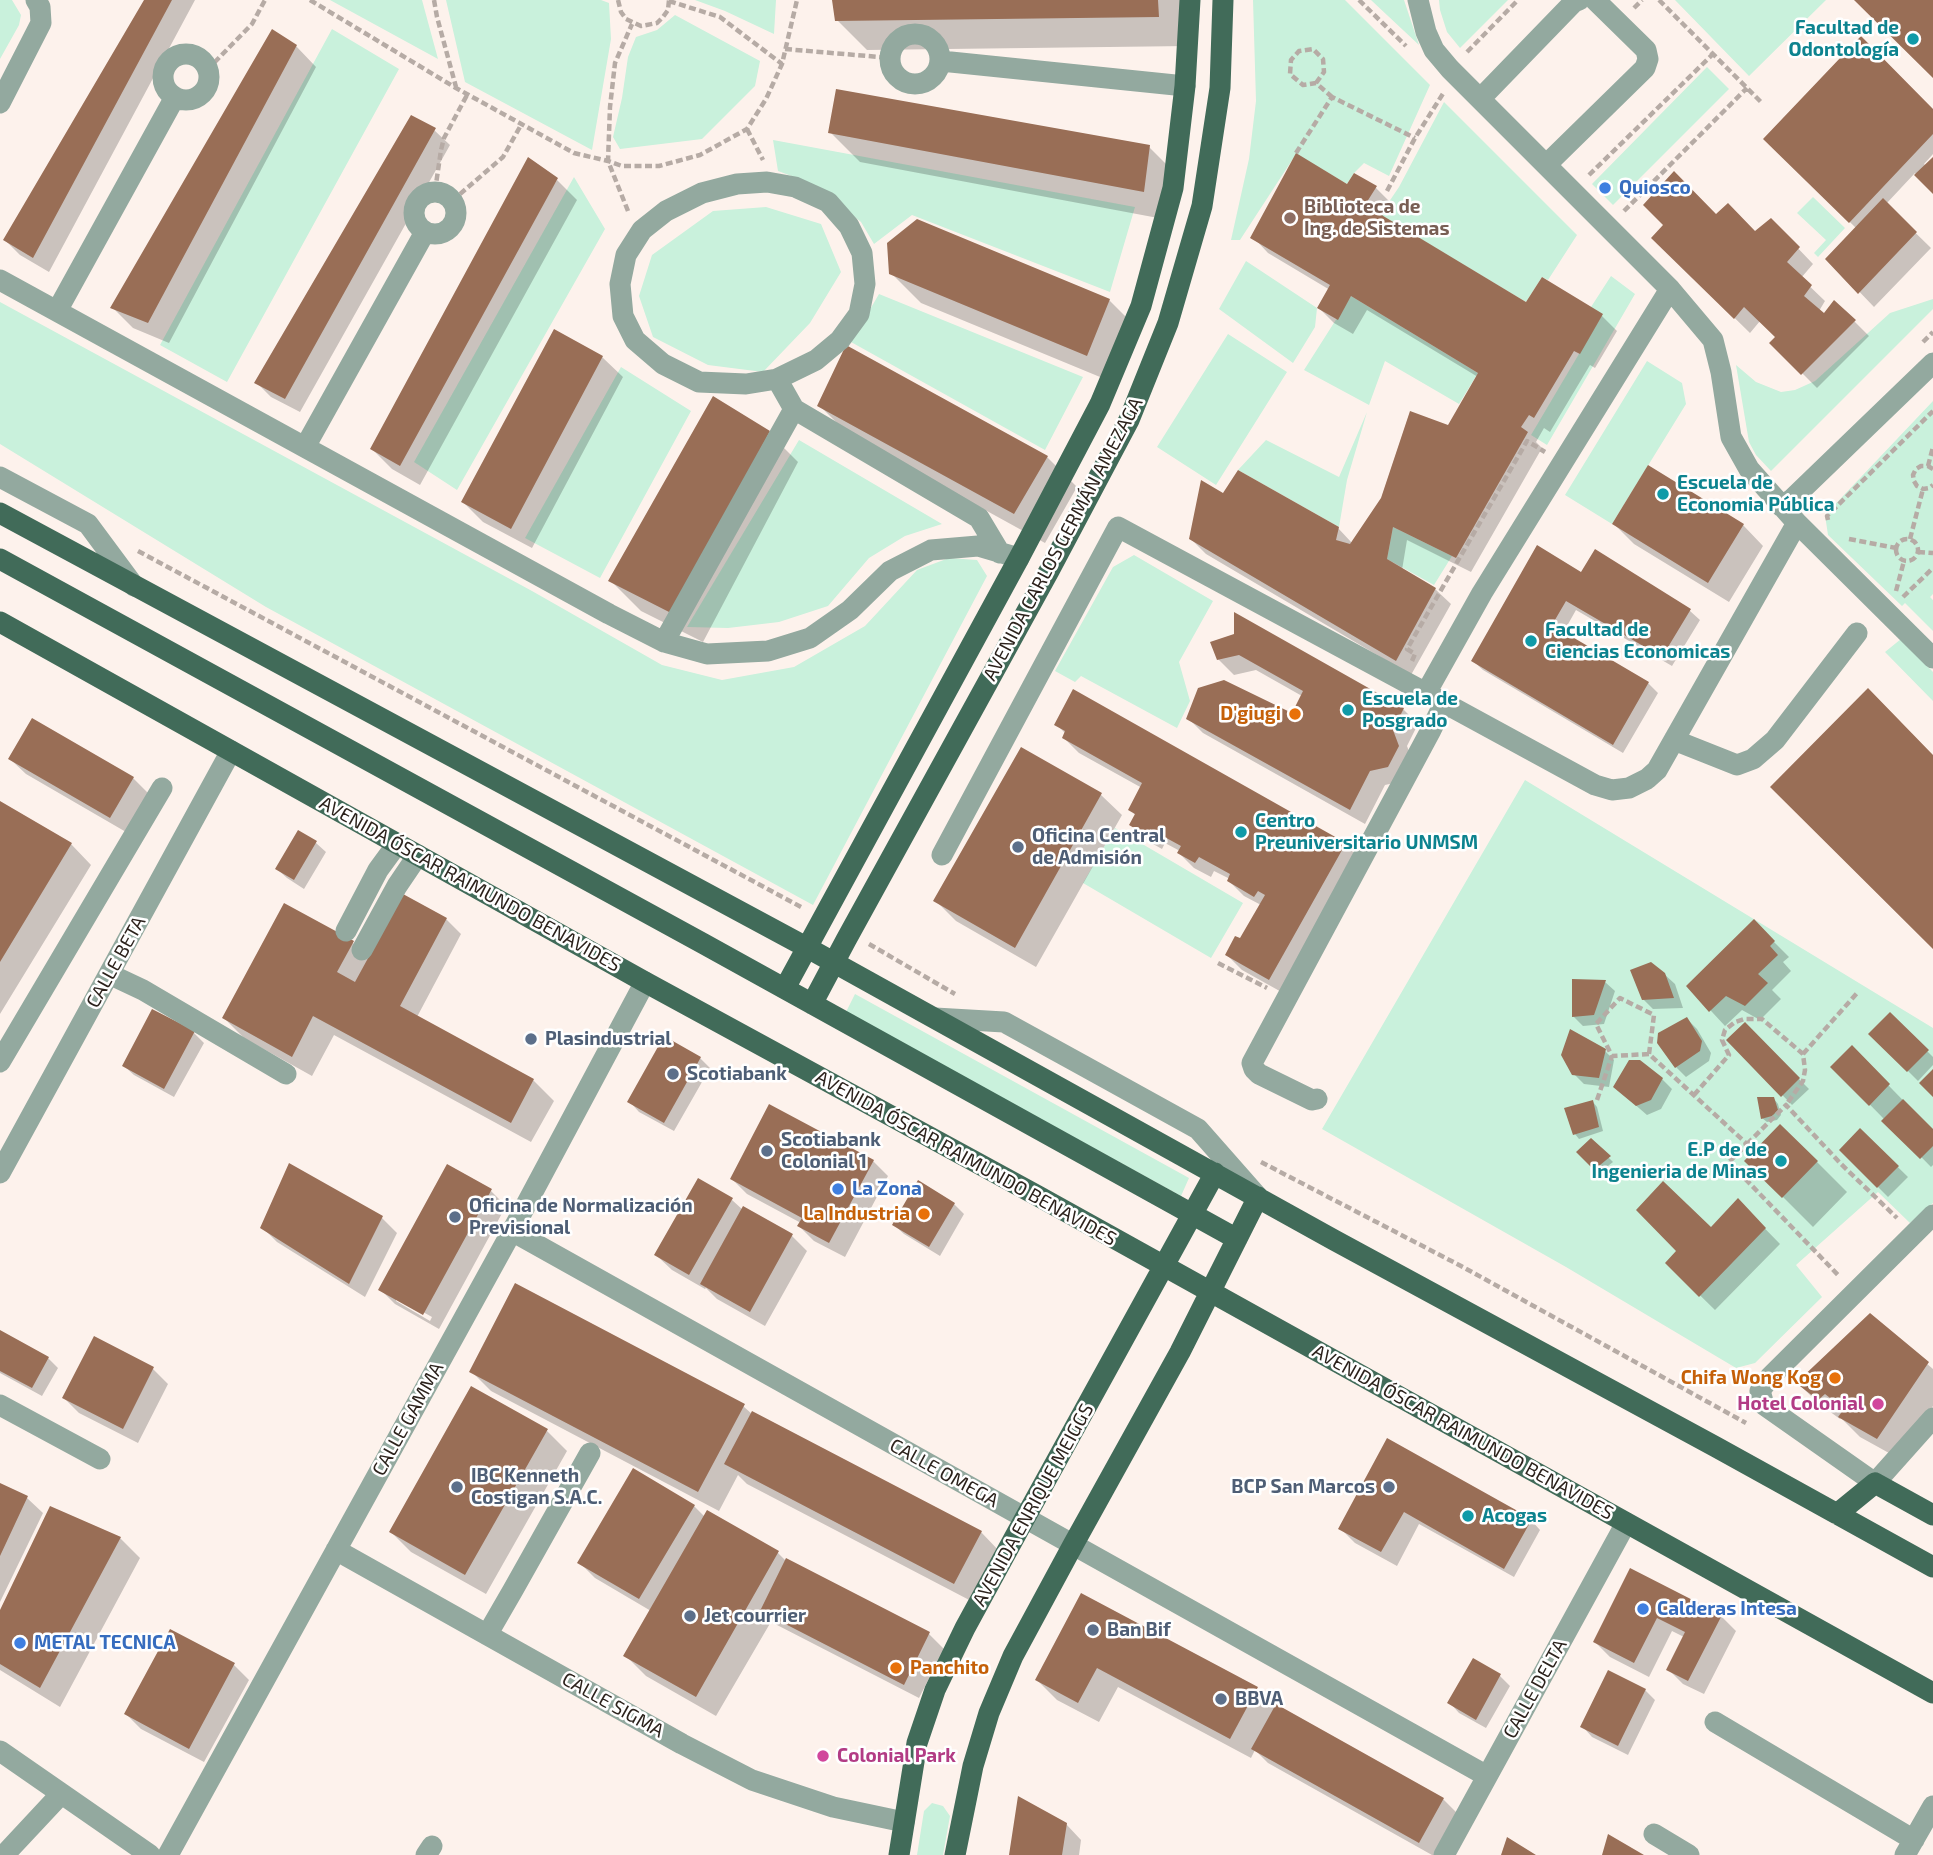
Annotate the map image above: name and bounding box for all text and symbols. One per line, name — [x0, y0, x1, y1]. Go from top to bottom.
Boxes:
place label: Facultad de Odontología — [1788, 17, 1899, 61]
marker: Facultad de Odontología — [1905, 31, 1921, 47]
place label: Quiosco — [1619, 177, 1691, 199]
marker: Quiosco — [1597, 180, 1613, 196]
place label: Biblioteca de Ing. de Sistemas — [1304, 196, 1450, 240]
marker: Biblioteca de Ing. de Sistemas — [1282, 210, 1298, 226]
street label: AVENIDA CARLOS GERMÁN AMEZAGA — [978, 393, 1148, 685]
place label: Escuela de Economia Pública — [1677, 472, 1835, 516]
marker: Escuela de Economia Pública — [1655, 486, 1671, 502]
place label: Facultad de Ciencias Economicas — [1545, 619, 1730, 663]
marker: Facultad de Ciencias Economicas — [1523, 633, 1539, 649]
place label: Escuela de Posgrado — [1362, 688, 1458, 732]
marker: Escuela de Posgrado — [1340, 702, 1356, 718]
place label: D'giugi — [1220, 703, 1281, 725]
marker: D'giugi — [1287, 706, 1303, 722]
street label: AVENIDA ÓSCAR RAIMUNDO BENAVIDES — [316, 791, 624, 977]
place label: Centro Preuniversitario UNMSM — [1255, 810, 1478, 854]
marker: Centro Preuniversitario UNMSM — [1233, 824, 1249, 840]
place label: Oficina Central de Admisión — [1032, 825, 1165, 869]
marker: Oficina Central de Admisión — [1010, 839, 1026, 855]
street label: CALLE BETA — [81, 912, 151, 1012]
place label: Plasindustrial — [545, 1028, 671, 1050]
marker: Plasindustrial — [523, 1031, 539, 1047]
place label: Scotiabank — [687, 1063, 787, 1085]
street label: AVENIDA ÓSCAR RAIMUNDO BENAVIDES — [812, 1065, 1120, 1251]
marker: Scotiabank — [665, 1066, 681, 1082]
place label: Scotiabank Colonial 1 — [781, 1129, 881, 1173]
place label: E.P de de Ingenieria de Minas — [1592, 1139, 1767, 1183]
marker: Scotiabank Colonial 1 — [759, 1143, 775, 1159]
marker: E.P de de Ingenieria de Minas — [1773, 1153, 1789, 1169]
place label: La Zona — [852, 1178, 922, 1200]
marker: La Zona — [830, 1181, 846, 1197]
place label: Oficina de Normalización Previsional — [469, 1195, 693, 1239]
place label: La Industria — [803, 1203, 910, 1225]
marker: La Industria — [916, 1206, 932, 1222]
marker: Oficina de Normalización Previsional — [447, 1209, 463, 1225]
street label: AVENIDA ÓSCAR RAIMUNDO BENAVIDES — [1309, 1339, 1617, 1525]
street label: CALLE GAMMA — [367, 1358, 449, 1480]
place label: Chifa Wong Kog — [1681, 1367, 1821, 1389]
marker: Chifa Wong Kog — [1827, 1370, 1843, 1386]
place label: Hotel Colonial — [1737, 1393, 1864, 1415]
marker: Hotel Colonial — [1870, 1396, 1886, 1412]
street label: AVENIDA ENRIQUE MEIGGS — [968, 1400, 1098, 1610]
street label: CALLE OMEGA — [886, 1434, 1002, 1512]
place label: IBC Kenneth Costigan S.A.C. — [471, 1465, 602, 1509]
place label: BCP San Marcos — [1231, 1476, 1375, 1498]
marker: IBC Kenneth Costigan S.A.C. — [449, 1479, 465, 1495]
marker: BCP San Marcos — [1381, 1479, 1397, 1495]
place label: Acogas — [1482, 1505, 1547, 1527]
marker: Acogas — [1460, 1508, 1476, 1524]
place label: Calderas Intesa — [1657, 1598, 1797, 1620]
marker: Calderas Intesa — [1635, 1601, 1651, 1617]
place label: Jet courrier — [704, 1605, 806, 1627]
marker: Jet courrier — [682, 1608, 698, 1624]
place label: Ban Bif — [1107, 1619, 1171, 1641]
marker: Ban Bif — [1085, 1622, 1101, 1638]
place label: METAL TECNICA — [34, 1632, 176, 1654]
marker: METAL TECNICA — [12, 1635, 28, 1651]
street label: CALLE DELTA — [1498, 1635, 1572, 1743]
place label: Panchito — [910, 1657, 989, 1679]
marker: Panchito — [888, 1660, 904, 1676]
street label: CALLE SIGMA — [558, 1668, 668, 1742]
place label: BBVA — [1235, 1688, 1283, 1710]
marker: BBVA — [1213, 1691, 1229, 1707]
place label: Colonial Park — [837, 1745, 956, 1767]
marker: Colonial Park — [815, 1748, 831, 1764]

